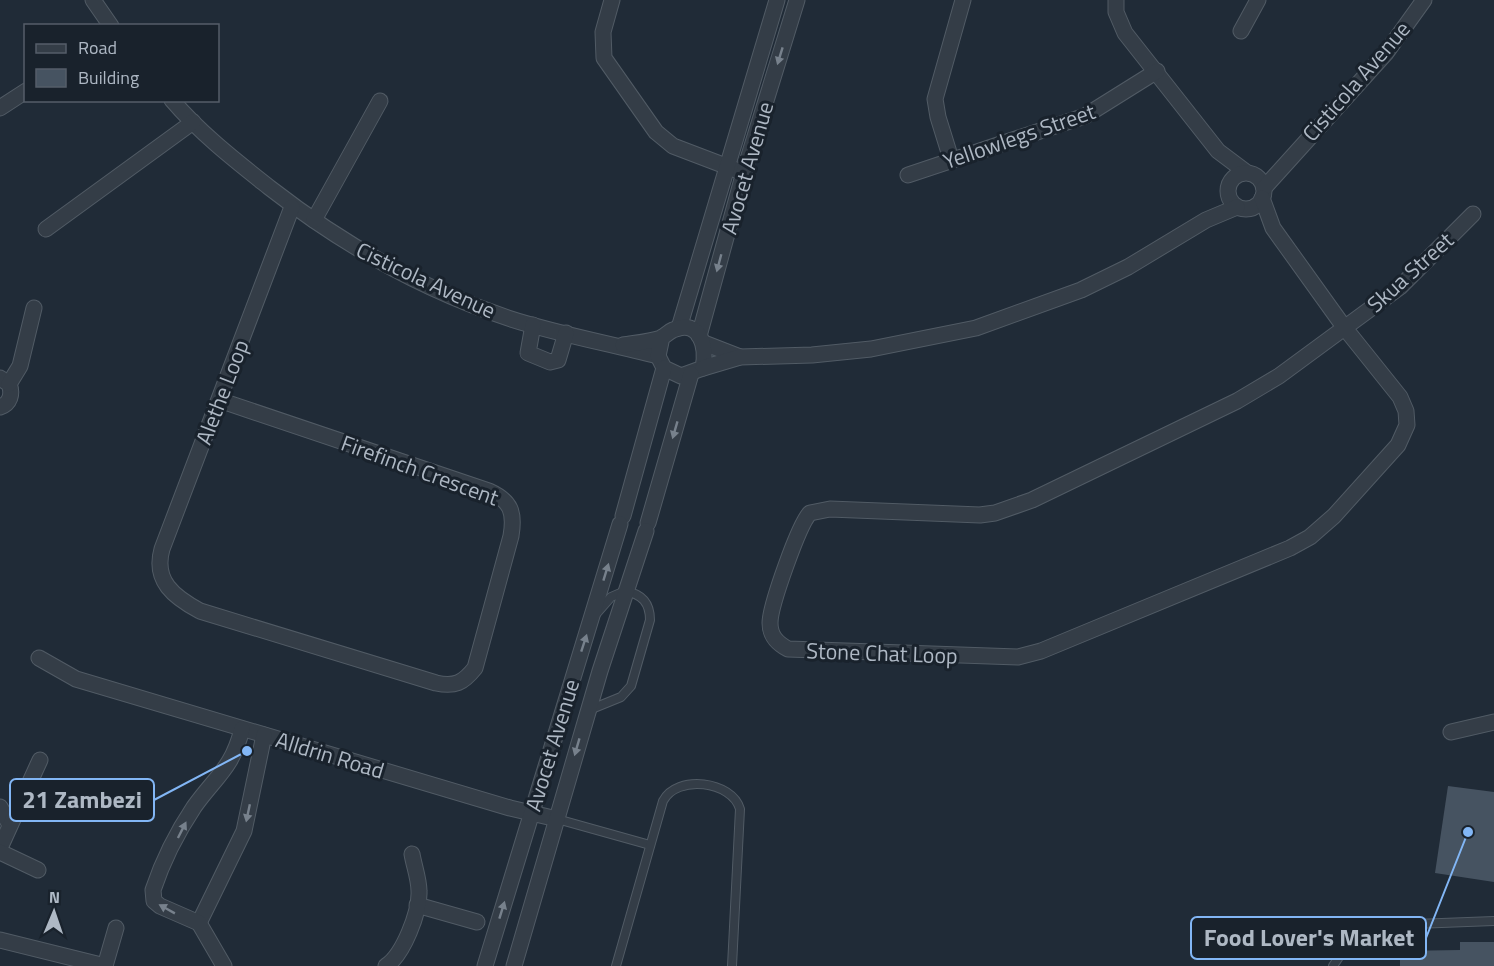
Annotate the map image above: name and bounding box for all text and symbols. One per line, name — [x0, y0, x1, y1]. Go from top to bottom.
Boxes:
street label: Cisticola Avenue — [1294, 13, 1418, 149]
legend — [24, 24, 219, 102]
text: Road — [78, 34, 117, 61]
one-way arrow — [775, 47, 784, 65]
text: Building — [78, 64, 139, 91]
street label: Yellowlegs Street — [938, 94, 1100, 178]
street label: Avocet Avenue — [712, 98, 782, 238]
street label: Skua Street — [1359, 223, 1461, 320]
street label: Cisticola Avenue — [351, 233, 501, 327]
one-way arrow — [714, 254, 723, 272]
street label: Alethe Loop — [186, 335, 258, 449]
one-way arrow — [670, 421, 679, 439]
street label: Firefinch Crescent — [336, 426, 504, 514]
one-way arrow — [602, 563, 611, 581]
street label: Stone Chat Loop — [806, 633, 958, 673]
one-way arrow — [580, 634, 589, 652]
street label: Avocet Avenue — [516, 675, 588, 815]
street label: Alldrin Road — [272, 722, 388, 788]
one-way arrow — [572, 738, 582, 756]
callout: 21 Zambezi — [10, 779, 154, 821]
text: 21 Zambezi — [22, 781, 142, 817]
one-way arrow — [243, 804, 253, 822]
one-way arrow — [177, 821, 186, 838]
north arrow — [24, 882, 84, 942]
text: N — [49, 885, 60, 909]
one-way arrow — [498, 901, 507, 919]
one-way arrow — [158, 904, 175, 914]
callout: Food Lover's Market — [1191, 917, 1426, 959]
text: Food Lover's Market — [1204, 919, 1414, 955]

